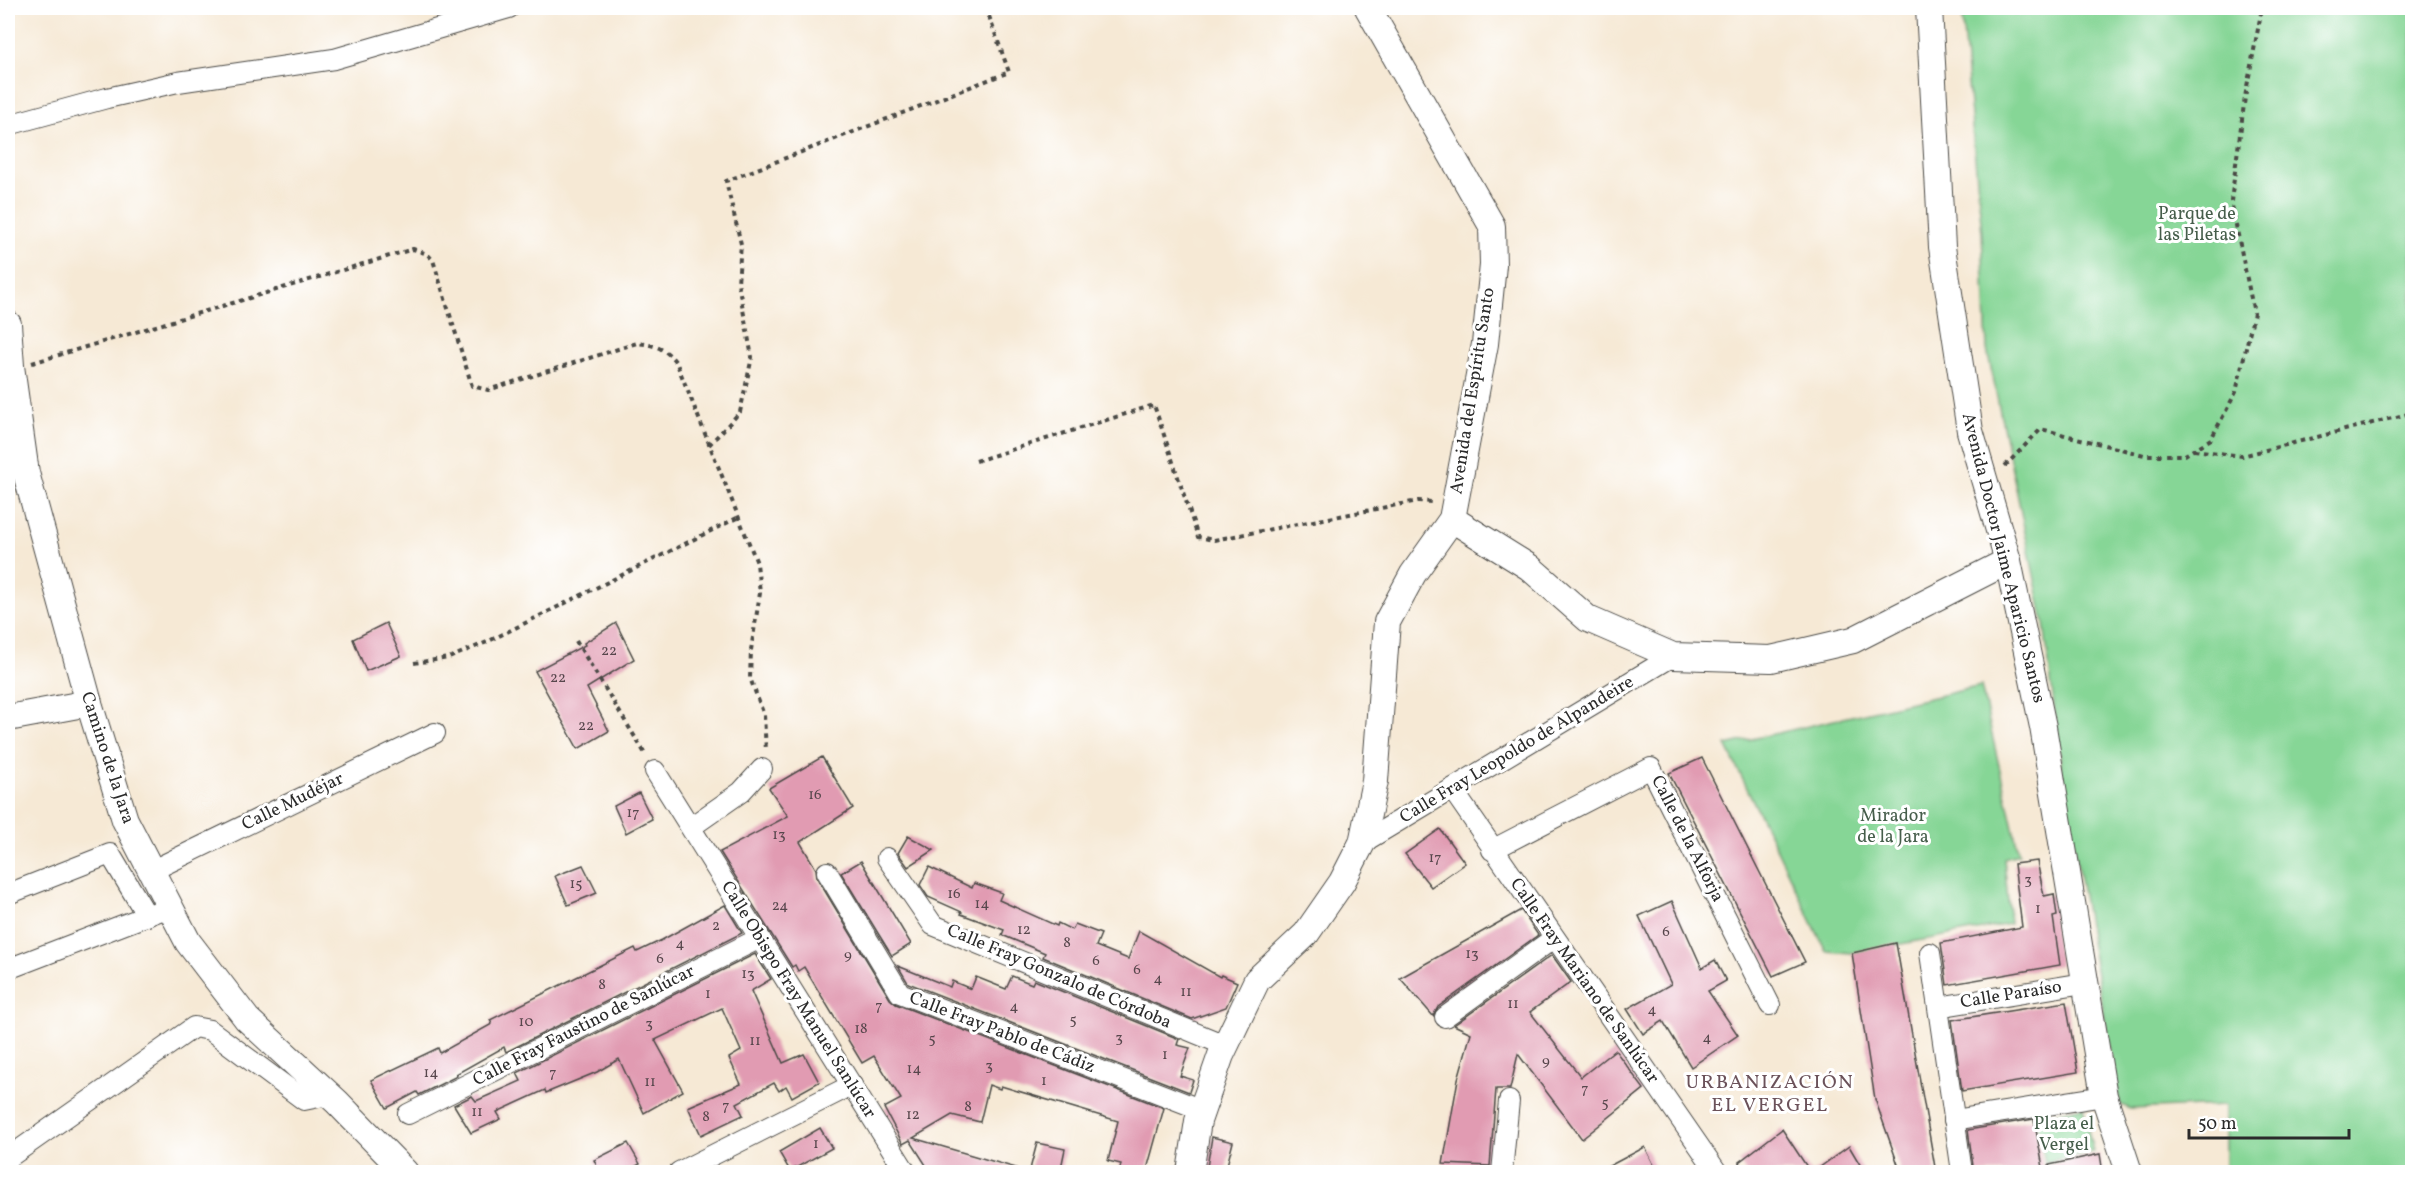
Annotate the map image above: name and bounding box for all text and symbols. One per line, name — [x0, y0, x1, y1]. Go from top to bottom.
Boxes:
park label: Parque de las Piletas — [2158, 202, 2236, 248]
street label: Avenida del Espíritu Santo — [1444, 286, 1502, 496]
street label: Avenida Doctor Jaime Aparicio Santos — [1955, 410, 2051, 706]
house number: 22 — [601, 641, 617, 662]
house number: 22 — [550, 668, 566, 689]
street label: Calle Fray Leopoldo de Alpandeire — [1395, 670, 1639, 830]
street label: Camino de la Jara — [74, 689, 140, 827]
house number: 22 — [578, 716, 594, 737]
street label: Calle Mudéjar — [238, 766, 349, 837]
street label: Calle de la Alforja — [1644, 771, 1730, 907]
house number: 16 — [808, 785, 822, 806]
house number: 17 — [626, 803, 640, 824]
park label: Mirador de la Jara — [1857, 804, 1929, 850]
house number: 13 — [772, 825, 786, 846]
house number: 17 — [1428, 848, 1442, 869]
house number: 3 — [2024, 870, 2032, 891]
street label: Calle Fray Mariano de Sanlúcar — [1503, 873, 1665, 1089]
house number: 15 — [569, 874, 583, 895]
street label: Calle Obispo Fray Manuel Sanlúcar — [714, 877, 882, 1124]
house number: 16 — [947, 884, 961, 905]
house number: 14 — [975, 894, 989, 915]
house number: 24 — [772, 896, 788, 917]
house number: 1 — [2035, 899, 2041, 920]
house number: 2 — [712, 916, 720, 937]
street label: Calle Fray Gonzalo de Córdoba — [943, 918, 1175, 1036]
house number: 12 — [1017, 920, 1031, 941]
house number: 6 — [1662, 922, 1670, 943]
house number: 8 — [1063, 933, 1071, 954]
house number: 4 — [676, 934, 685, 955]
house number: 13 — [1465, 944, 1479, 965]
house number: 9 — [844, 945, 852, 966]
house number: 6 — [656, 949, 664, 970]
house number: 6 — [1092, 951, 1100, 972]
street label: Calle Fray Faustino de Sanlúcar — [469, 959, 700, 1093]
house number: 6 — [1133, 960, 1141, 981]
house number: 13 — [741, 964, 755, 985]
house number: 4 — [1154, 969, 1163, 990]
house number: 8 — [598, 975, 606, 996]
street label: Calle Paraíso — [1959, 975, 2063, 1015]
house number: 11 — [1180, 982, 1192, 1003]
house number: 1 — [705, 984, 711, 1005]
street label: Calle Fray Pablo de Cádiz — [905, 986, 1099, 1080]
house number: 11 — [1507, 994, 1519, 1015]
house number: 7 — [875, 996, 883, 1017]
house number: 4 — [1010, 997, 1019, 1018]
house number: 4 — [1648, 1000, 1657, 1021]
house number: 5 — [1069, 1010, 1077, 1031]
house number: 10 — [519, 1012, 533, 1033]
house number: 3 — [645, 1014, 653, 1035]
house number: 18 — [854, 1019, 868, 1040]
house number: 3 — [1115, 1028, 1123, 1049]
house number: 4 — [1703, 1028, 1712, 1049]
house number: 5 — [928, 1029, 936, 1050]
house number: 11 — [749, 1031, 761, 1052]
house number: 1 — [1162, 1045, 1168, 1066]
house number: 9 — [1542, 1051, 1550, 1072]
house number: 3 — [985, 1056, 993, 1077]
house number: 14 — [907, 1059, 921, 1080]
house number: 14 — [424, 1063, 438, 1084]
house number: 7 — [549, 1063, 557, 1084]
district label: URBANIZACIÓN EL VERGEL — [1686, 1069, 1854, 1120]
house number: 1 — [1041, 1071, 1047, 1092]
house number: 11 — [644, 1072, 656, 1093]
house number: 7 — [1581, 1079, 1589, 1100]
house number: 5 — [1601, 1093, 1609, 1114]
house number: 7 — [722, 1096, 730, 1117]
house number: 8 — [964, 1097, 972, 1118]
house number: 11 — [471, 1102, 483, 1123]
scale bar — [2189, 1102, 2350, 1140]
house number: 12 — [906, 1105, 920, 1126]
house number: 8 — [702, 1107, 710, 1128]
park label: Plaza el Vergel — [2034, 1112, 2094, 1158]
text: 50 m — [2198, 1112, 2237, 1137]
house number: 1 — [813, 1134, 819, 1155]

